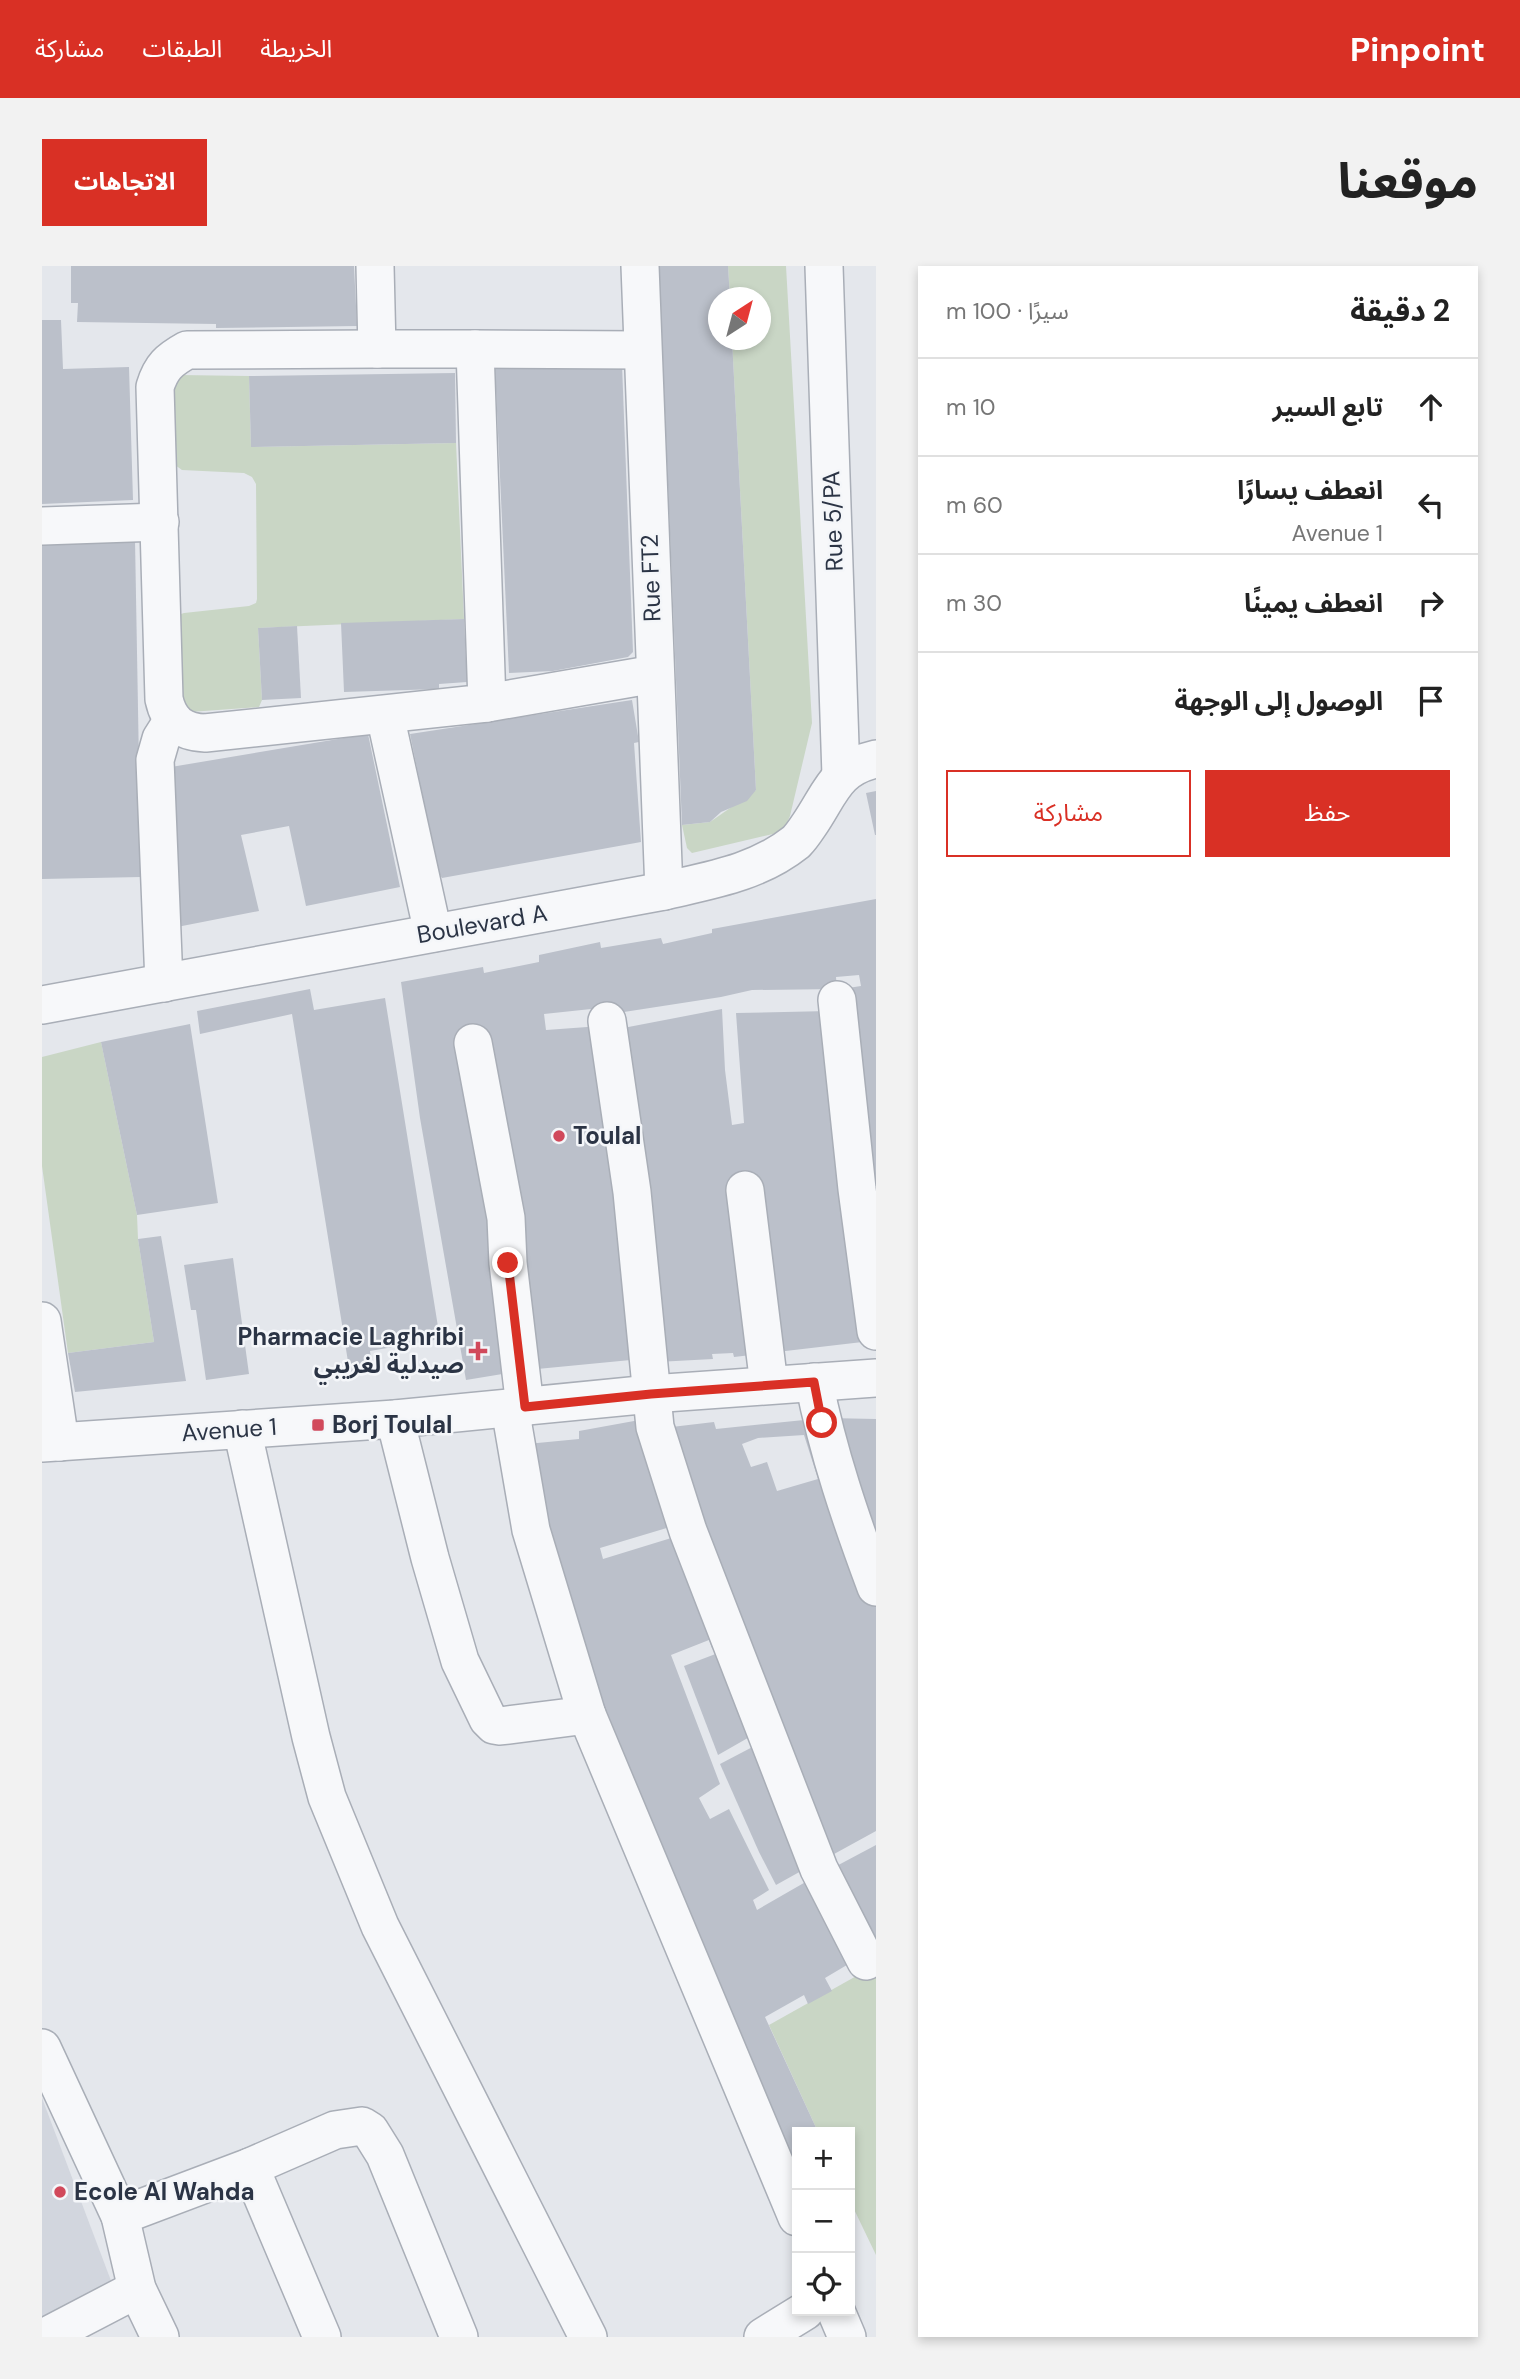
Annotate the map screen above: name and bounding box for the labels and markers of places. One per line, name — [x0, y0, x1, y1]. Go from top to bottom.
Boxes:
place label: Toulal — [573, 1120, 641, 1151]
marker: Toulal — [551, 1128, 567, 1144]
place label: Pharmacie Laghribi صيدلية لغريبي — [237, 1321, 464, 1385]
marker: Pharmacie Laghribi صيدلية لغريبي — [470, 1343, 486, 1359]
place label: Borj Toulal — [332, 1409, 452, 1440]
marker: Borj Toulal — [310, 1417, 326, 1433]
place label: Ecole Al Wahda — [74, 2176, 254, 2207]
marker: Ecole Al Wahda — [52, 2184, 68, 2200]

